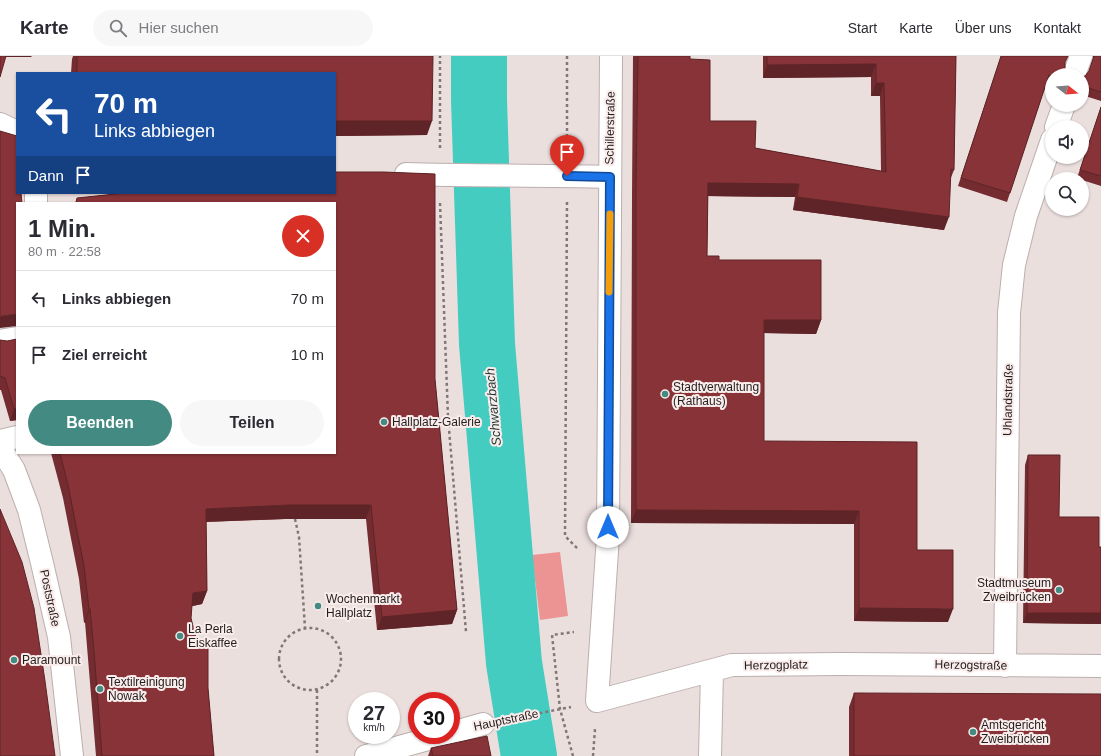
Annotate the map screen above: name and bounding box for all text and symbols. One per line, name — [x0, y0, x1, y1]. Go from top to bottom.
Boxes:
search box — [93, 10, 373, 46]
text: Karte — [20, 17, 69, 38]
icon: search — [107, 17, 129, 39]
text: Hier suchen — [139, 19, 219, 36]
text: Start — [848, 20, 877, 36]
text: Karte — [899, 20, 933, 36]
text: Über uns — [955, 20, 1012, 36]
text: Kontakt — [1034, 20, 1081, 36]
north arrow — [1045, 68, 1089, 112]
map controls — [1045, 68, 1089, 216]
icon: left — [28, 88, 80, 140]
text: 70 m — [94, 88, 158, 119]
street label: Schillerstraße — [602, 91, 618, 165]
button: sound — [1045, 120, 1089, 164]
text: Links abbiegen — [94, 121, 215, 141]
pin — [550, 135, 584, 176]
icon: arrive — [556, 141, 578, 163]
icon: arrive — [72, 164, 94, 186]
text: Dann — [28, 167, 64, 184]
button: search — [1045, 172, 1089, 216]
text: 1 Min. — [28, 215, 96, 242]
button: close — [282, 215, 324, 257]
text: 80 m · 22:58 — [28, 244, 101, 259]
icon: left — [28, 288, 50, 310]
text: Links abbiegen — [62, 290, 171, 307]
text: 70 m — [291, 290, 324, 307]
icon: arrive — [28, 344, 50, 366]
text: Ziel erreicht — [62, 346, 147, 363]
text: 10 m — [291, 346, 324, 363]
street label: Uhlandstraße — [1000, 364, 1016, 436]
water label: Schwarzbach — [482, 367, 504, 447]
place label: Stadtverwaltung (Rathaus) — [673, 380, 759, 408]
marker: Stadtverwaltung (Rathaus) — [660, 389, 670, 399]
button: Beenden — [28, 400, 172, 446]
button: Teilen — [180, 400, 324, 446]
place label: Hallplatz-Galerie — [392, 415, 481, 429]
marker: Hallplatz-Galerie — [379, 417, 389, 427]
position arrow — [587, 506, 629, 548]
street label: Poststraße — [37, 568, 63, 628]
place label: Stadtmuseum Zweibrücken — [977, 576, 1051, 604]
marker: Stadtmuseum Zweibrücken — [1054, 585, 1064, 595]
place label: Wochenmarkt Hallplatz — [326, 592, 400, 620]
marker: Wochenmarkt Hallplatz — [313, 601, 323, 611]
place label: La Perla Eiskaffee — [188, 622, 237, 650]
marker: La Perla Eiskaffee — [175, 631, 185, 641]
place label: Paramount — [22, 653, 81, 667]
marker: Paramount — [9, 655, 19, 665]
street label: Herzogplatz — [744, 657, 808, 673]
street label: Herzogstraße — [935, 657, 1008, 673]
place label: Textilreinigung Nowak — [108, 675, 185, 703]
marker: Textilreinigung Nowak — [95, 684, 105, 694]
speed limit sign: 30 — [408, 692, 460, 744]
text: 27 — [363, 702, 385, 724]
street label: Hauptstraße — [472, 706, 540, 734]
place label: Amtsgericht Zweibrücken — [981, 718, 1049, 746]
text: km/h — [363, 722, 385, 733]
marker: Amtsgericht Zweibrücken — [968, 727, 978, 737]

